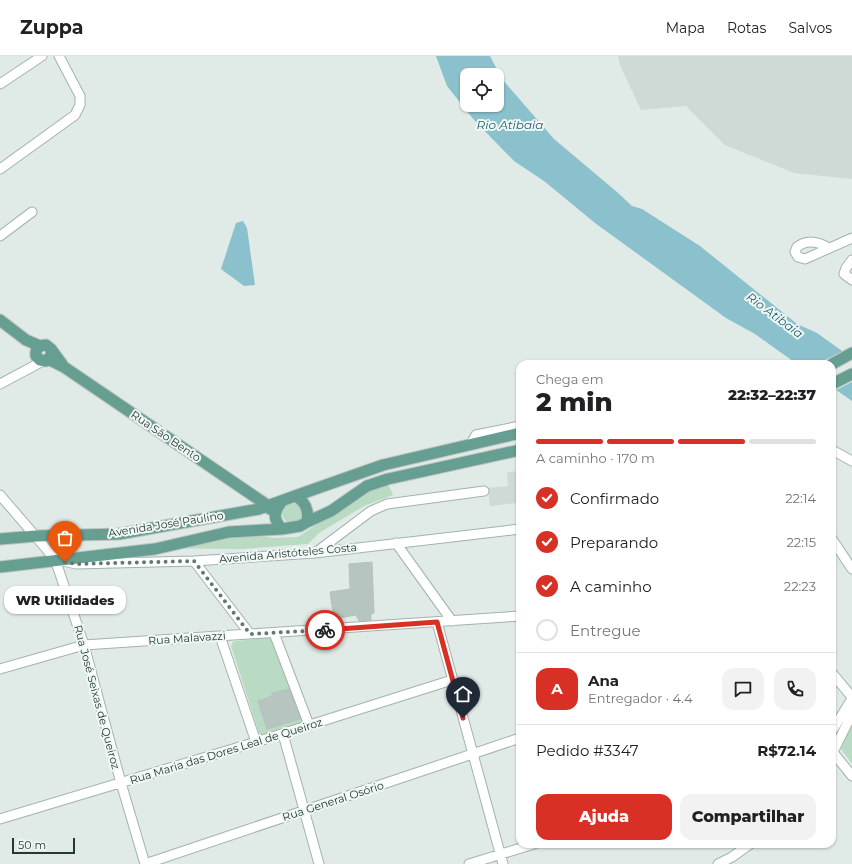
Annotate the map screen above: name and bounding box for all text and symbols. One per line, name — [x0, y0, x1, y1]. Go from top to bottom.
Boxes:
text: Zuppa — [20, 16, 84, 39]
text: Mapa — [666, 19, 705, 37]
text: Rotas — [727, 19, 766, 37]
text: Salvos — [788, 19, 832, 37]
map controls — [460, 68, 504, 112]
button: locate — [460, 68, 504, 112]
water label: Rio Atibaia — [477, 117, 543, 132]
water label: Rio Atibaia — [744, 289, 806, 341]
text: Chega em — [536, 371, 603, 387]
text: 22:32–22:37 — [728, 385, 816, 404]
text: 2 min — [536, 386, 613, 418]
street label: Rua São Bento — [128, 407, 204, 465]
text: A caminho · 170 m — [536, 450, 655, 466]
icon: check — [536, 487, 558, 509]
text: Confirmado — [570, 489, 659, 508]
text: 22:14 — [785, 490, 816, 506]
street label: Avenida José Paulino — [107, 508, 225, 540]
pin — [48, 521, 82, 562]
icon: bag — [54, 527, 76, 549]
icon: check — [536, 531, 558, 553]
text: Preparando — [570, 533, 658, 552]
text: 22:15 — [786, 534, 816, 550]
street label: Avenida Aristóteles Costa — [219, 540, 357, 566]
icon: check — [536, 575, 558, 597]
text: A caminho — [570, 577, 652, 596]
text: 22:23 — [784, 578, 816, 594]
callout: WR Utilidades — [4, 586, 126, 614]
text: WR Utilidades — [16, 592, 114, 608]
courier — [305, 610, 345, 650]
icon: bike — [314, 619, 336, 641]
text: Entregue — [570, 621, 641, 640]
street label: Rua José Seixas de Queiroz — [71, 623, 123, 771]
street label: Rua Malavazzi — [148, 628, 226, 648]
button: chat — [722, 668, 764, 710]
button: phone — [774, 668, 816, 710]
text: Ana — [588, 671, 619, 690]
pin — [446, 677, 480, 718]
text: A — [551, 679, 563, 698]
icon: home — [452, 683, 474, 705]
text: Entregador · 4.4 — [588, 690, 693, 706]
street label: Rua Maria das Dores Leal de Queiroz — [128, 715, 324, 787]
text: Pedido #3347 — [536, 741, 639, 760]
text: R$72.14 — [757, 741, 816, 760]
street label: Rua General Osório — [280, 778, 386, 824]
button: Ajuda — [536, 794, 672, 840]
button: Compartilhar — [680, 794, 816, 840]
scale bar — [12, 836, 75, 855]
text: 50 m — [18, 838, 46, 852]

